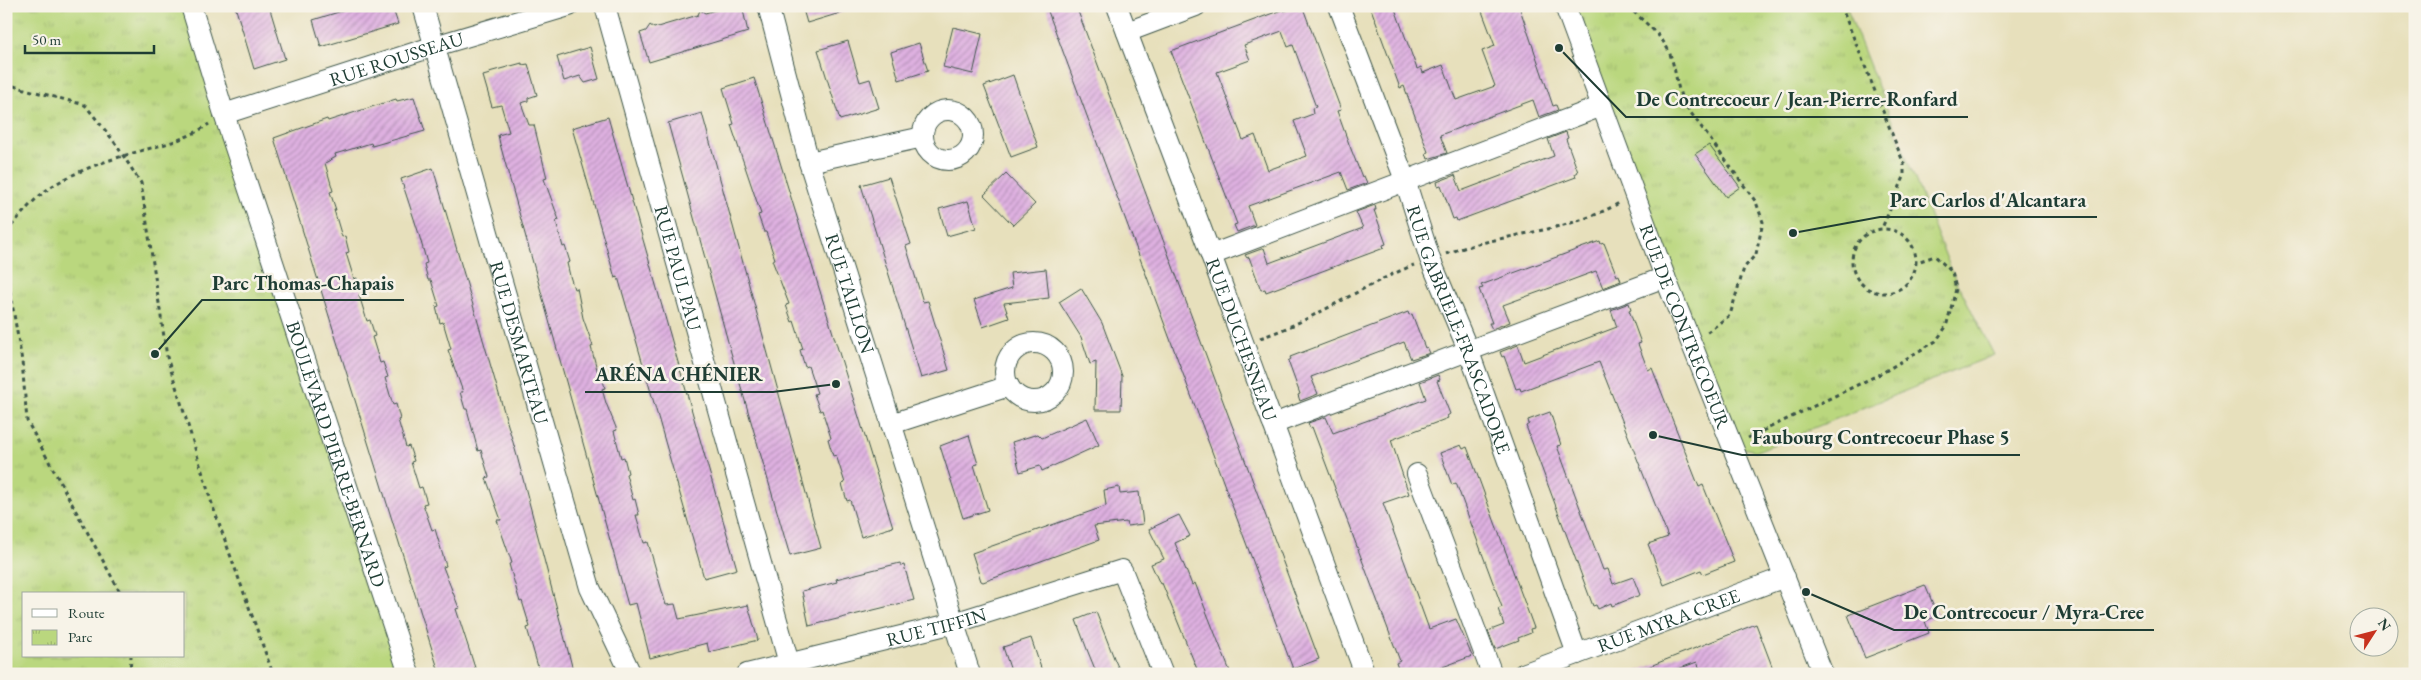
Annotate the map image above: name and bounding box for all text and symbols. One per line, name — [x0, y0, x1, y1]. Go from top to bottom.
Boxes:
scale bar — [25, 22, 154, 54]
street label: RUE ROUSSEAU — [326, 26, 467, 92]
text: 50 m — [32, 30, 61, 49]
callout: De Contrecoeur / Jean-Pierre-Ronfard — [1626, 82, 1968, 117]
text: De Contrecoeur / Jean-Pierre-Ronfard — [1636, 86, 1958, 112]
callout: Parc Carlos d'Alcantara — [1880, 182, 2097, 217]
text: Parc Carlos d'Alcantara — [1890, 187, 2086, 213]
street label: RUE GABRIELE-FRASCADORE — [1401, 202, 1516, 458]
street label: RUE PAUL PAU — [648, 203, 707, 334]
street label: RUE DE CONTRECOEUR — [1634, 221, 1736, 433]
street label: RUE TAILLON — [819, 230, 880, 357]
street label: RUE DUCHESNEAU — [1200, 255, 1283, 424]
street label: RUE DESMARTEAU — [484, 258, 554, 427]
callout: Parc Thomas-Chapais — [202, 265, 404, 300]
text: Parc Thomas-Chapais — [212, 270, 394, 296]
street label: BOULEVARD PIERRE-BERNARD — [280, 318, 391, 591]
callout: ARÉNA CHÉNIER — [585, 357, 773, 392]
text: ARÉNA CHÉNIER — [594, 361, 764, 387]
callout: Faubourg Contrecoeur Phase 5 — [1742, 420, 2020, 455]
text: Faubourg Contrecoeur Phase 5 — [1752, 424, 2010, 450]
street label: RUE MYRA CREE — [1594, 583, 1743, 658]
legend — [22, 592, 185, 658]
callout: De Contrecoeur / Myra-Cree — [1894, 595, 2154, 630]
text: De Contrecoeur / Myra-Cree — [1904, 599, 2144, 625]
street label: RUE TIFFIN — [884, 602, 989, 652]
text: Route — [68, 603, 105, 622]
north arrow — [2348, 608, 2398, 658]
text: N — [2374, 614, 2396, 635]
text: Parc — [68, 627, 93, 646]

